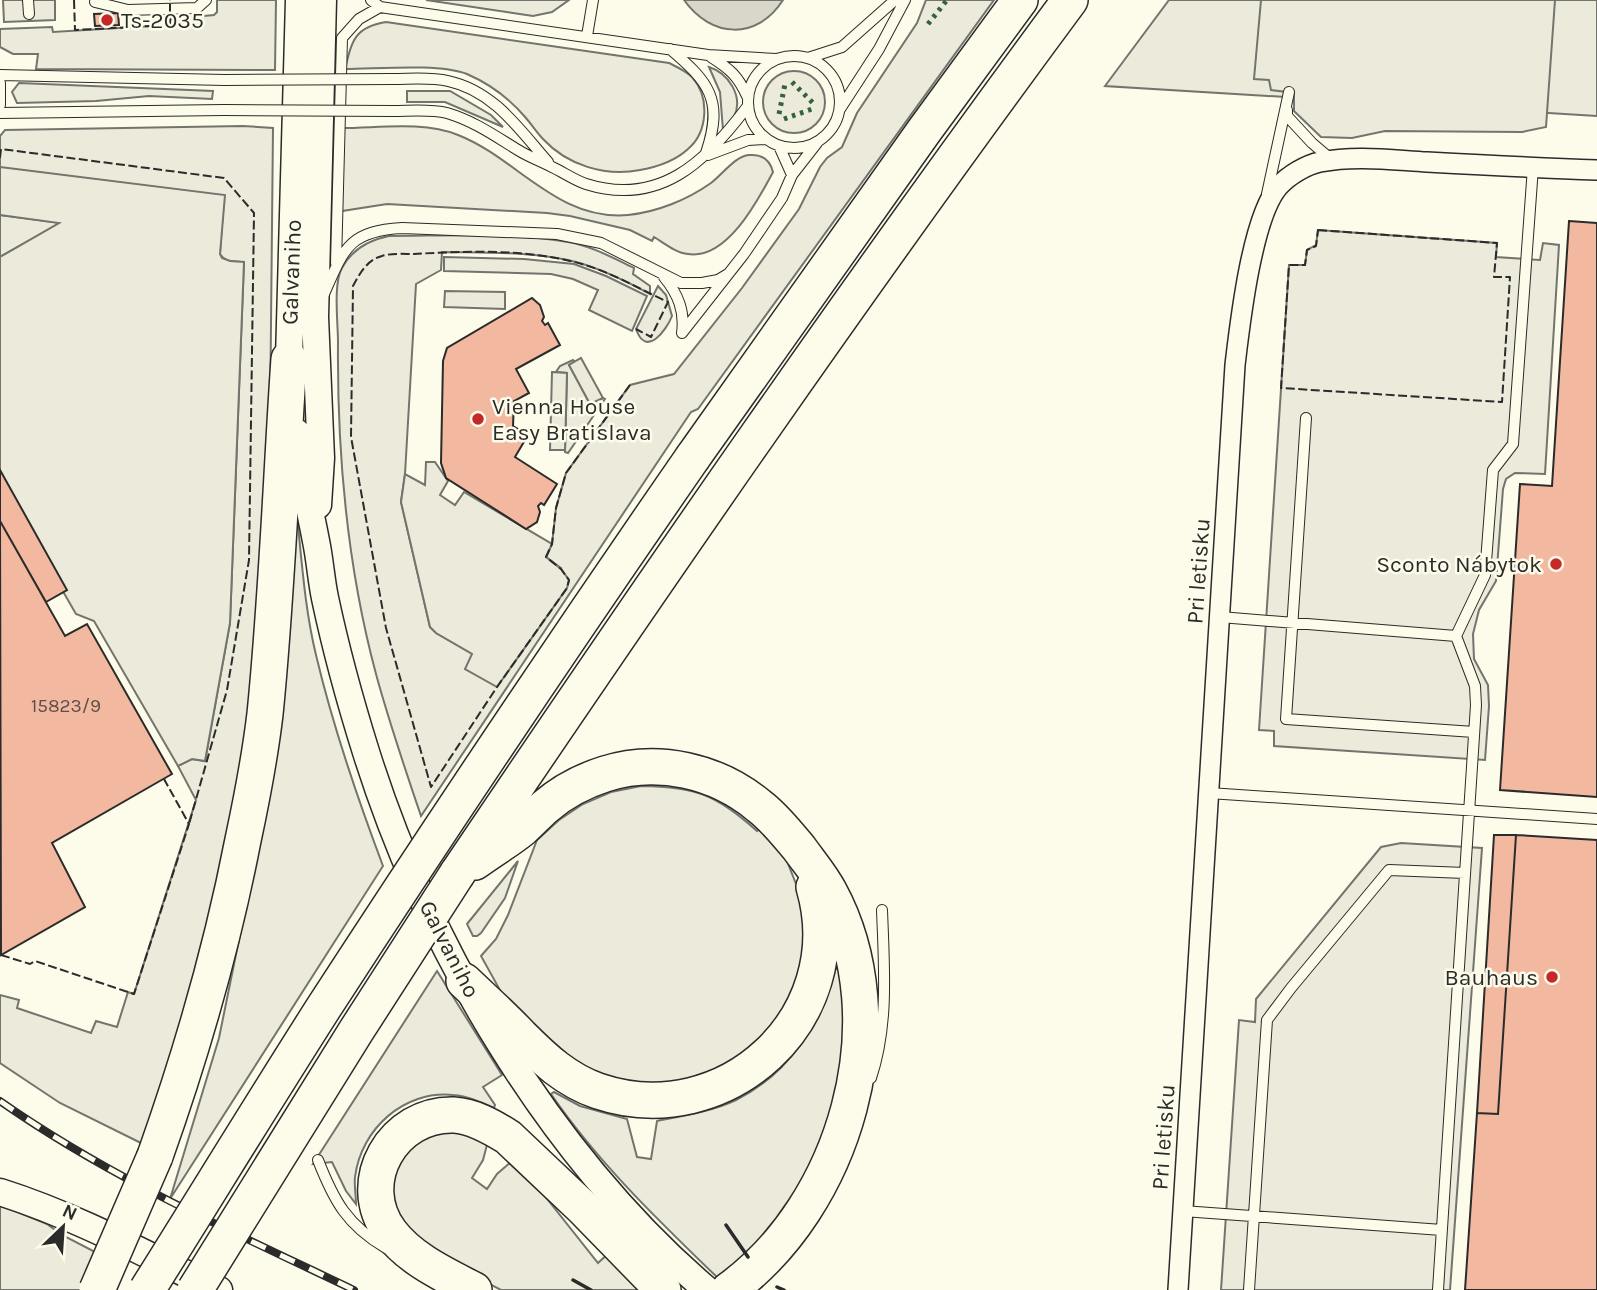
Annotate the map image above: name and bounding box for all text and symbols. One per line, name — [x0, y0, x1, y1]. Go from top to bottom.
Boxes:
place label: Ts-2035 — [121, 7, 204, 34]
marker: Ts-2035 — [99, 12, 115, 28]
street label: Galvaniho — [276, 219, 307, 325]
place label: Vienna House Easy Bratislava — [492, 393, 652, 446]
marker: Vienna House Easy Bratislava — [470, 411, 486, 427]
street label: Pri letisku — [1181, 517, 1216, 625]
place label: Sconto Nábytok — [1376, 551, 1542, 578]
marker: Sconto Nábytok — [1548, 556, 1564, 572]
house number: 15823/9 — [31, 695, 101, 717]
street label: Galvaniho — [414, 896, 485, 1002]
place label: Bauhaus — [1445, 964, 1538, 991]
marker: Bauhaus — [1544, 969, 1560, 985]
street label: Pri letisku — [1146, 1083, 1181, 1191]
north arrow — [28, 1192, 98, 1262]
text: N — [59, 1200, 81, 1225]

